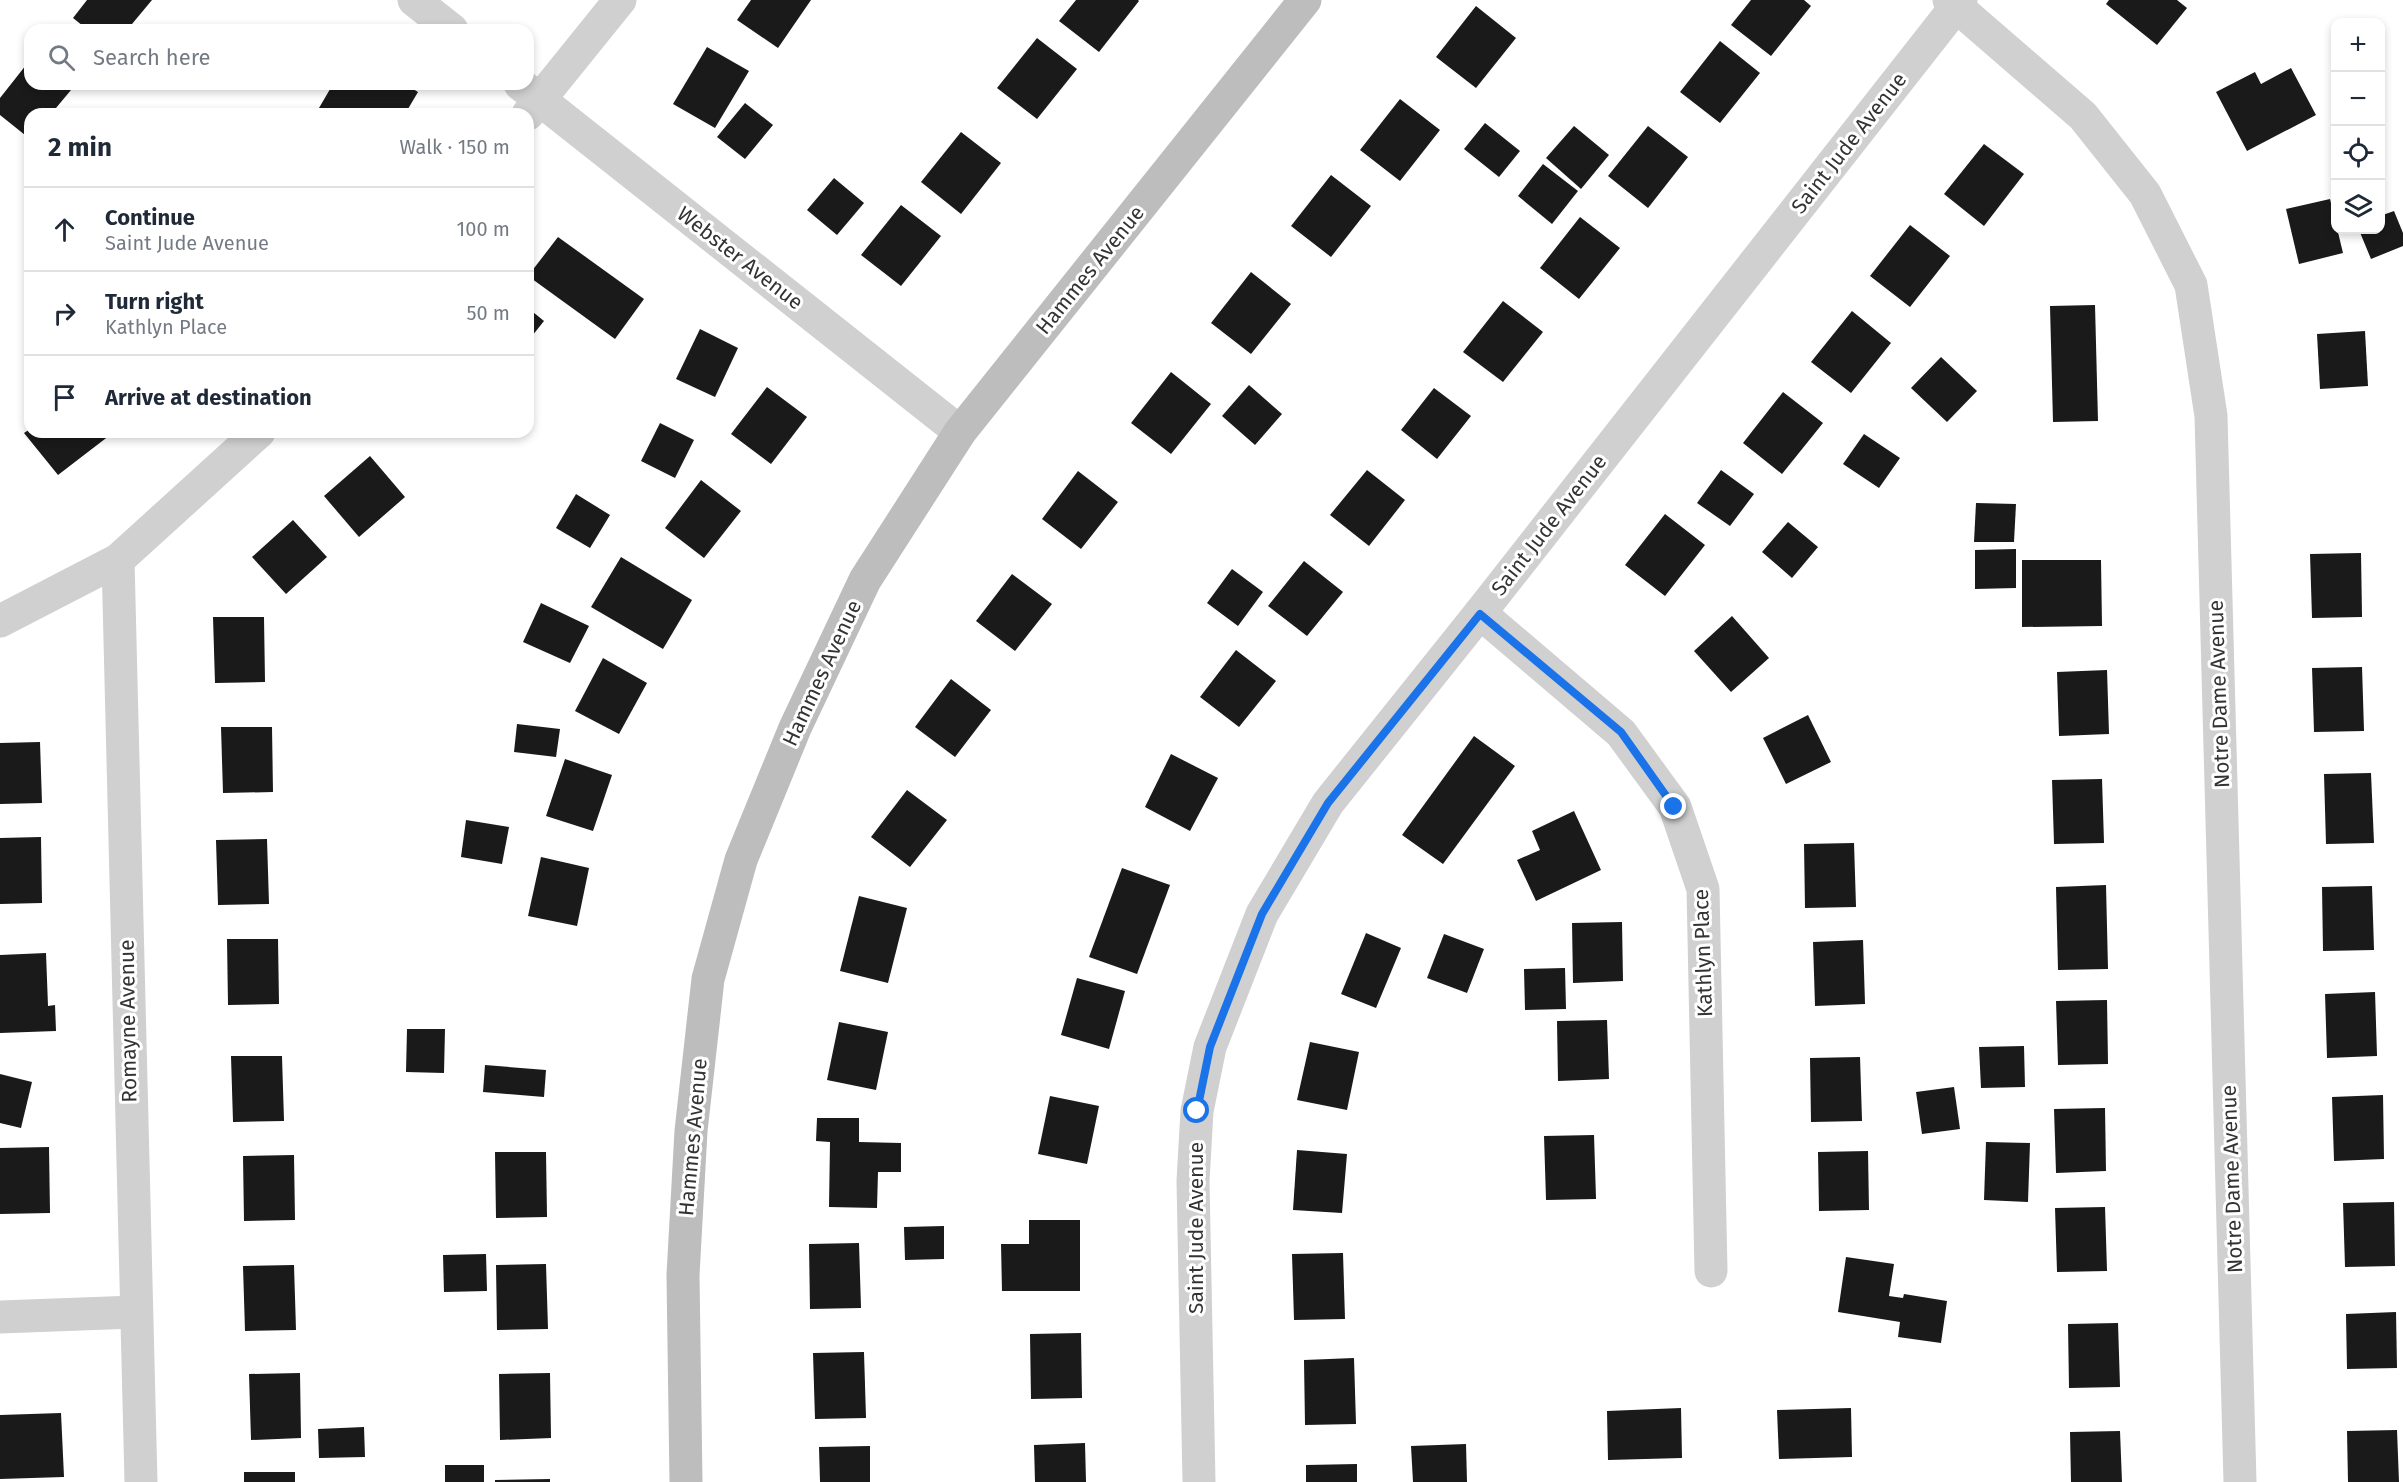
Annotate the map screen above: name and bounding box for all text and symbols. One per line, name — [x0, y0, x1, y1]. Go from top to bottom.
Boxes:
map controls — [2331, 18, 2385, 234]
button: + — [2331, 18, 2385, 72]
search box — [24, 24, 534, 90]
icon: search — [45, 41, 78, 74]
text: Search here — [93, 44, 211, 71]
street label: Saint Jude Avenue — [1786, 67, 1912, 219]
button: − — [2331, 72, 2385, 126]
button: locate — [2331, 126, 2385, 180]
text: 2 min — [48, 132, 112, 163]
text: Walk · 150 m — [400, 135, 510, 159]
button: layers — [2331, 180, 2385, 234]
street label: Hammes Avenue — [1030, 200, 1150, 340]
street label: Webster Avenue — [672, 201, 808, 315]
text: Continue — [105, 204, 195, 231]
icon: ahead — [48, 213, 81, 246]
text: 100 m — [457, 217, 510, 241]
text: Saint Jude Avenue — [105, 231, 269, 255]
text: Turn right — [105, 288, 204, 315]
icon: right — [48, 297, 81, 330]
text: 50 m — [466, 301, 510, 325]
text: Kathlyn Place — [105, 315, 227, 339]
icon: arrive — [48, 381, 81, 414]
text: Arrive at destination — [105, 384, 312, 411]
street label: Saint Jude Avenue — [1486, 449, 1612, 601]
street label: Hammes Avenue — [777, 596, 867, 750]
street label: Notre Dame Avenue — [2203, 600, 2235, 788]
route end — [1660, 793, 1686, 819]
street label: Kathlyn Place — [1688, 888, 1718, 1018]
street label: Romayne Avenue — [114, 939, 142, 1103]
street label: Hammes Avenue — [673, 1057, 713, 1217]
street label: Notre Dame Avenue — [2216, 1085, 2248, 1273]
route start — [1183, 1097, 1209, 1123]
street label: Saint Jude Avenue — [1183, 1142, 1209, 1314]

